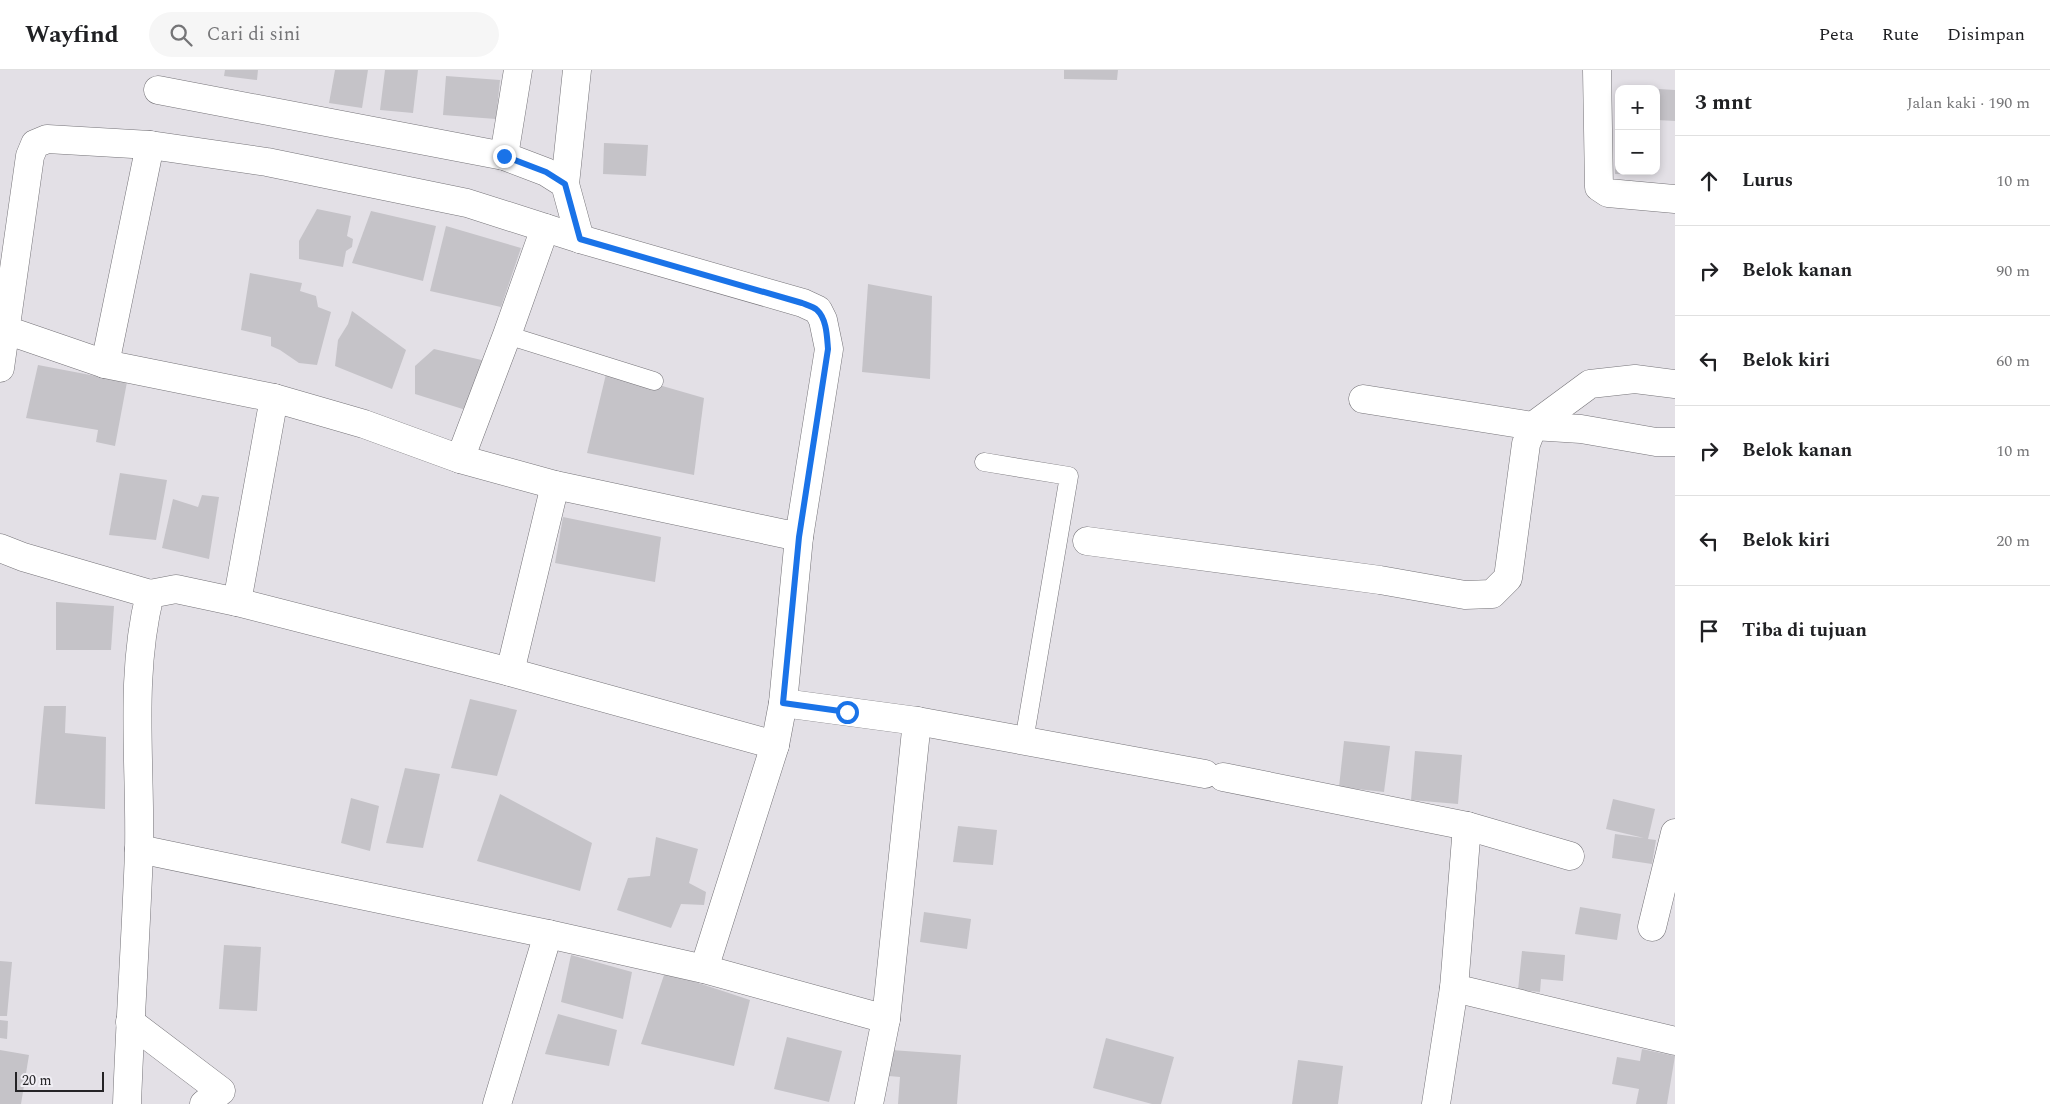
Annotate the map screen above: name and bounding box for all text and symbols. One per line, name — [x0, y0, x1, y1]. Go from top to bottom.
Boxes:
search box — [149, 12, 499, 57]
text: Wayfind — [25, 17, 119, 53]
text: Cari di sini — [207, 20, 301, 49]
icon: search — [167, 21, 195, 49]
text: Peta — [1819, 21, 1854, 48]
text: Rute — [1882, 21, 1919, 48]
text: Disimpan — [1947, 21, 2025, 48]
map controls — [1615, 85, 1660, 175]
button: + — [1615, 85, 1660, 130]
text: 3 mnt — [1695, 87, 1752, 119]
text: Jalan kaki · 190 m — [1907, 91, 2030, 115]
button: − — [1615, 130, 1660, 175]
route end — [493, 145, 516, 168]
text: Lurus — [1742, 166, 1793, 195]
icon: ahead — [1695, 167, 1723, 195]
text: 10 m — [1996, 169, 2030, 193]
text: Belok kanan — [1742, 256, 1852, 285]
icon: right — [1695, 257, 1723, 285]
text: 90 m — [1996, 259, 2030, 283]
text: Belok kiri — [1742, 346, 1830, 375]
icon: left — [1695, 347, 1723, 375]
text: 60 m — [1996, 349, 2030, 373]
text: Belok kanan — [1742, 436, 1852, 465]
icon: right — [1695, 437, 1723, 465]
text: 10 m — [1996, 439, 2030, 463]
text: Belok kiri — [1742, 526, 1830, 555]
icon: left — [1695, 527, 1723, 555]
text: 20 m — [1996, 529, 2030, 553]
text: Tiba di tujuan — [1742, 616, 1867, 645]
icon: arrive — [1695, 617, 1723, 645]
route start — [836, 701, 859, 724]
scale bar — [15, 1069, 104, 1092]
text: 20 m — [22, 1070, 52, 1091]

